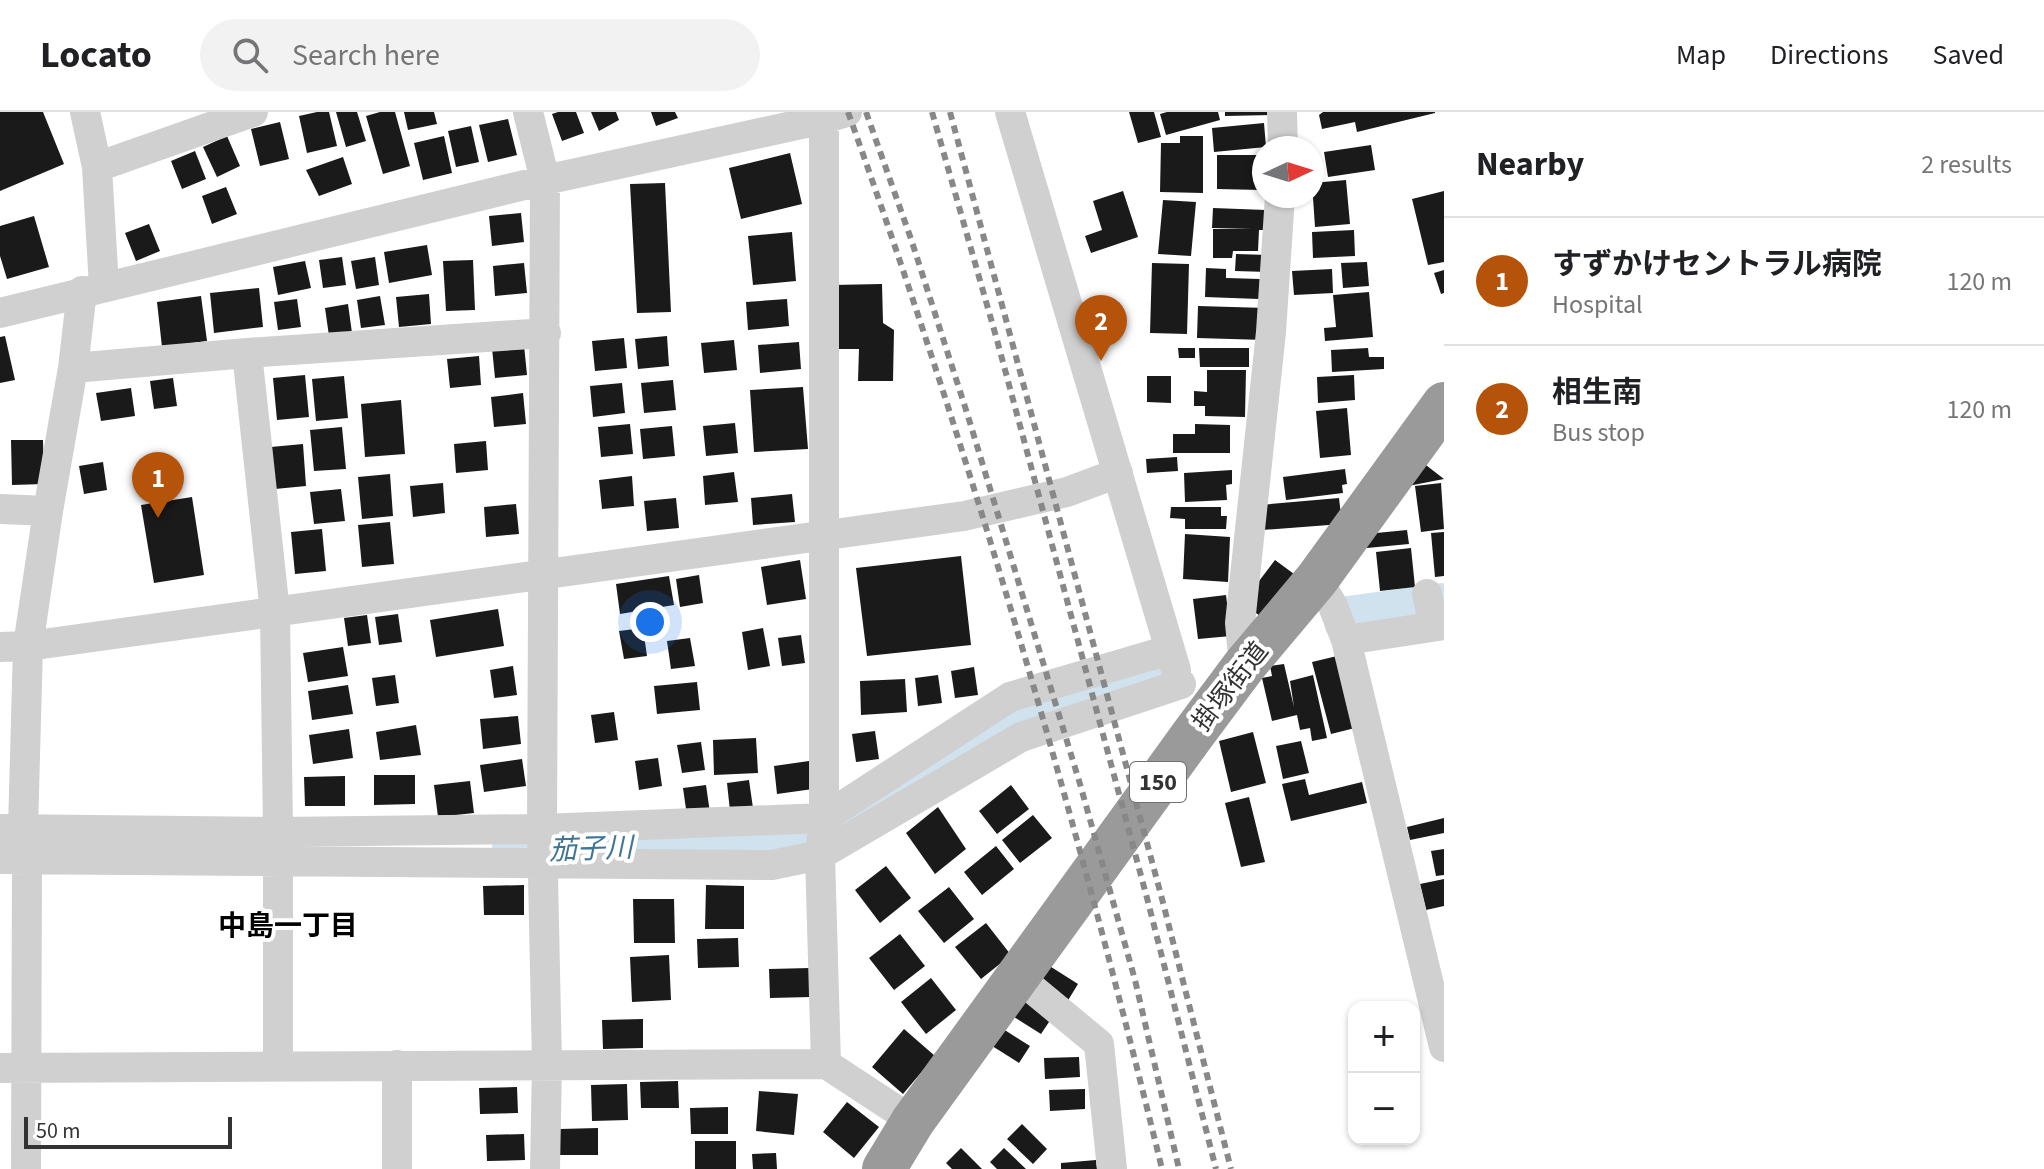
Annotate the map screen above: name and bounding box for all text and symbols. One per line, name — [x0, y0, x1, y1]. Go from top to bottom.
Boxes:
search box — [200, 19, 760, 91]
text: Locato — [40, 28, 152, 82]
icon: search — [228, 33, 272, 77]
text: Search here — [292, 34, 440, 77]
text: Map — [1676, 35, 1726, 75]
text: Directions — [1770, 35, 1889, 75]
text: Saved — [1933, 35, 2004, 75]
north arrow — [1252, 136, 1324, 208]
text: Nearby — [1476, 140, 1584, 189]
text: 2 results — [1921, 146, 2012, 183]
text: すずかけセントラル病院 — [1552, 243, 1882, 286]
text: 1 — [1495, 263, 1509, 300]
text: 120 m — [1946, 263, 2012, 300]
text: Hospital — [1552, 286, 1643, 323]
pin: 2 — [1075, 295, 1127, 361]
text: 相生南 — [1552, 371, 1642, 414]
text: 2 — [1495, 391, 1509, 428]
text: 120 m — [1946, 391, 2012, 428]
text: Bus stop — [1552, 414, 1645, 451]
pin: 1 — [132, 452, 184, 518]
your location — [630, 602, 670, 642]
street label: 掛塚街道 — [1184, 634, 1277, 739]
road number: 150 — [1130, 762, 1186, 802]
water label: 茄子川 — [548, 827, 637, 870]
district label: 中島一丁目 — [218, 906, 358, 946]
map controls — [1348, 1001, 1420, 1145]
button: + — [1348, 1001, 1420, 1073]
button: − — [1348, 1073, 1420, 1145]
scale bar — [24, 1113, 232, 1149]
text: 50 m — [36, 1115, 81, 1147]

